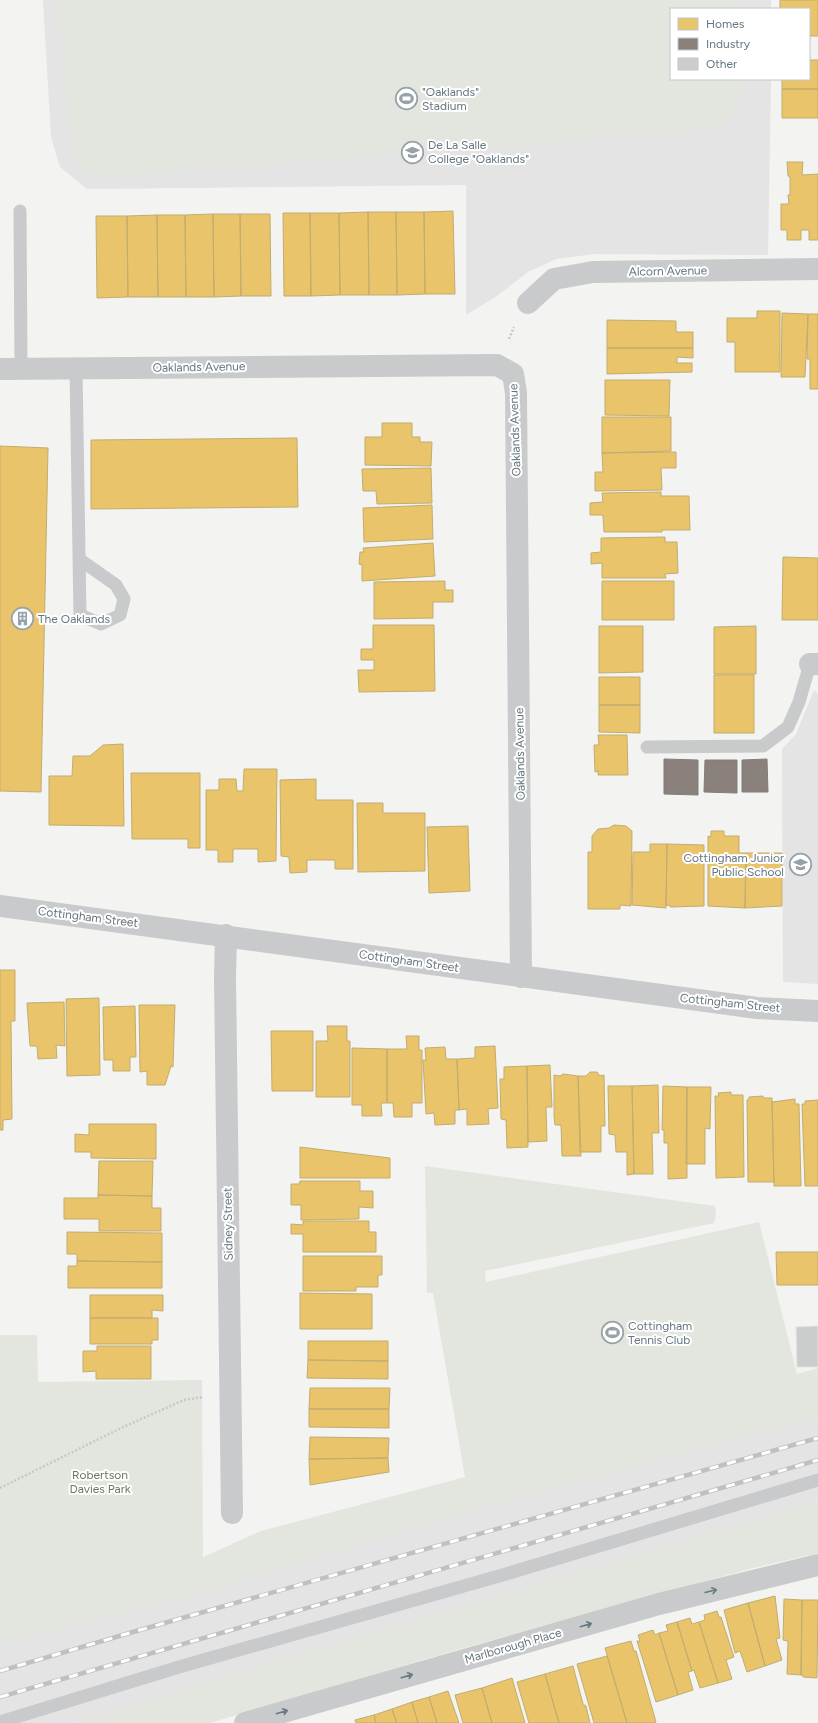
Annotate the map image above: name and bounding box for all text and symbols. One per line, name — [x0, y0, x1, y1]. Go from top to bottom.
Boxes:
legend — [670, 8, 810, 80]
text: Homes — [706, 17, 745, 31]
text: Industry — [706, 37, 751, 51]
text: Other — [706, 57, 737, 71]
place label: "Oaklands" Stadium — [422, 85, 479, 113]
sports icon: "Oaklands" Stadium — [393, 86, 419, 112]
place label: De La Salle College "Oaklands" — [428, 138, 529, 166]
school or university icon: De La Salle College "Oaklands" — [400, 139, 426, 165]
street label: Alcorn Avenue — [629, 263, 708, 279]
street label: Oaklands Avenue — [152, 359, 246, 375]
street label: Oaklands Avenue — [506, 383, 524, 477]
building icon: The Oaklands — [9, 606, 35, 632]
place label: The Oaklands — [38, 612, 111, 626]
street label: Oaklands Avenue — [512, 707, 528, 801]
place label: Cottingham Junior Public School — [683, 851, 784, 879]
school or university icon: Cottingham Junior Public School — [787, 852, 813, 878]
street label: Cottingham Street — [37, 904, 139, 930]
street label: Cottingham Street — [358, 947, 460, 975]
street label: Cottingham Street — [679, 991, 781, 1015]
street label: Sidney Street — [220, 1187, 236, 1261]
place label: Cottingham Tennis Club — [628, 1319, 692, 1347]
sports icon: Cottingham Tennis Club — [600, 1320, 626, 1346]
park label: Robertson Davies Park — [69, 1468, 131, 1496]
one-way arrow — [705, 1586, 718, 1594]
one-way arrow — [579, 1621, 592, 1628]
street label: Marlborough Place — [463, 1625, 563, 1667]
one-way arrow — [400, 1672, 413, 1679]
one-way arrow — [276, 1708, 289, 1715]

